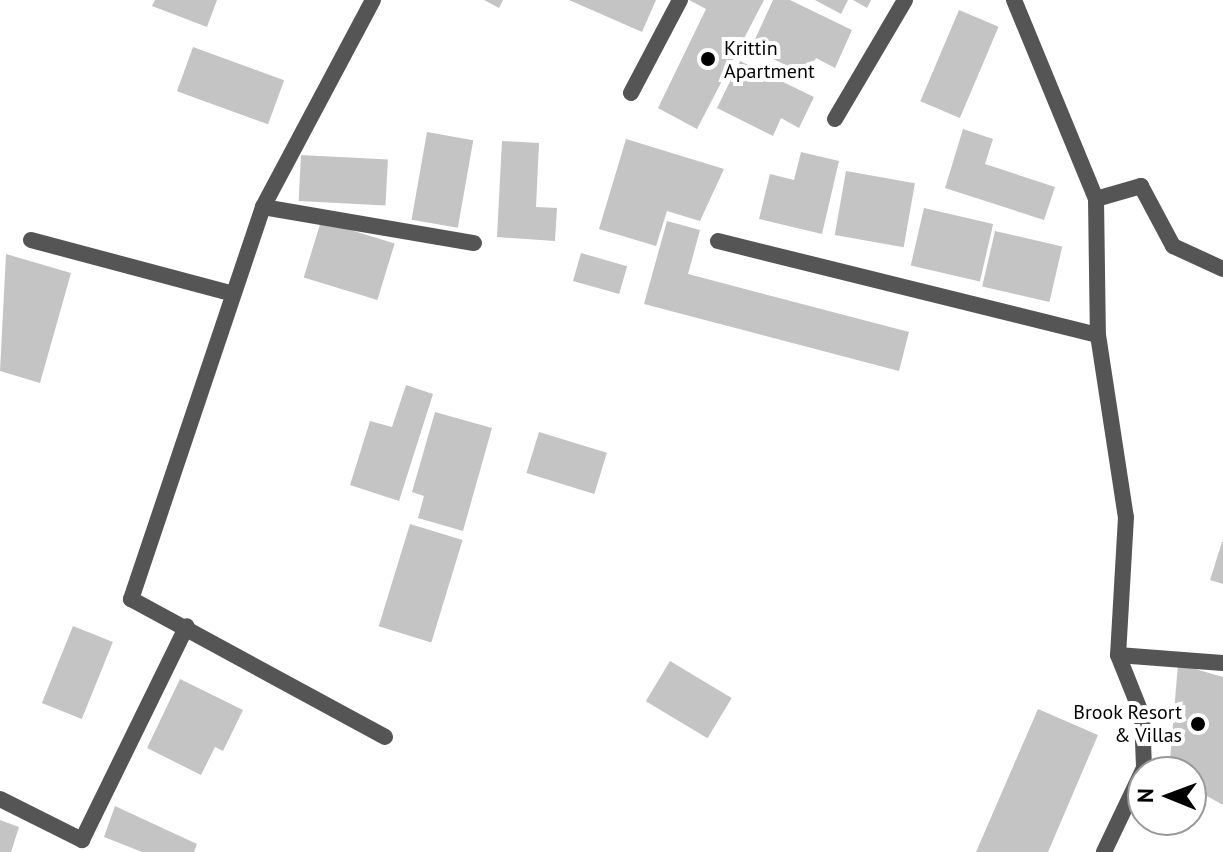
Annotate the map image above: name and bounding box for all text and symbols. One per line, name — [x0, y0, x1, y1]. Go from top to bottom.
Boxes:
place label: Krittin Apartment — [724, 36, 815, 83]
marker: Krittin Apartment — [699, 50, 717, 68]
place label: Brook Resort & Villas — [1073, 700, 1182, 747]
marker: Brook Resort & Villas — [1189, 715, 1207, 733]
north arrow — [1127, 756, 1207, 836]
text: N — [1131, 788, 1159, 803]

